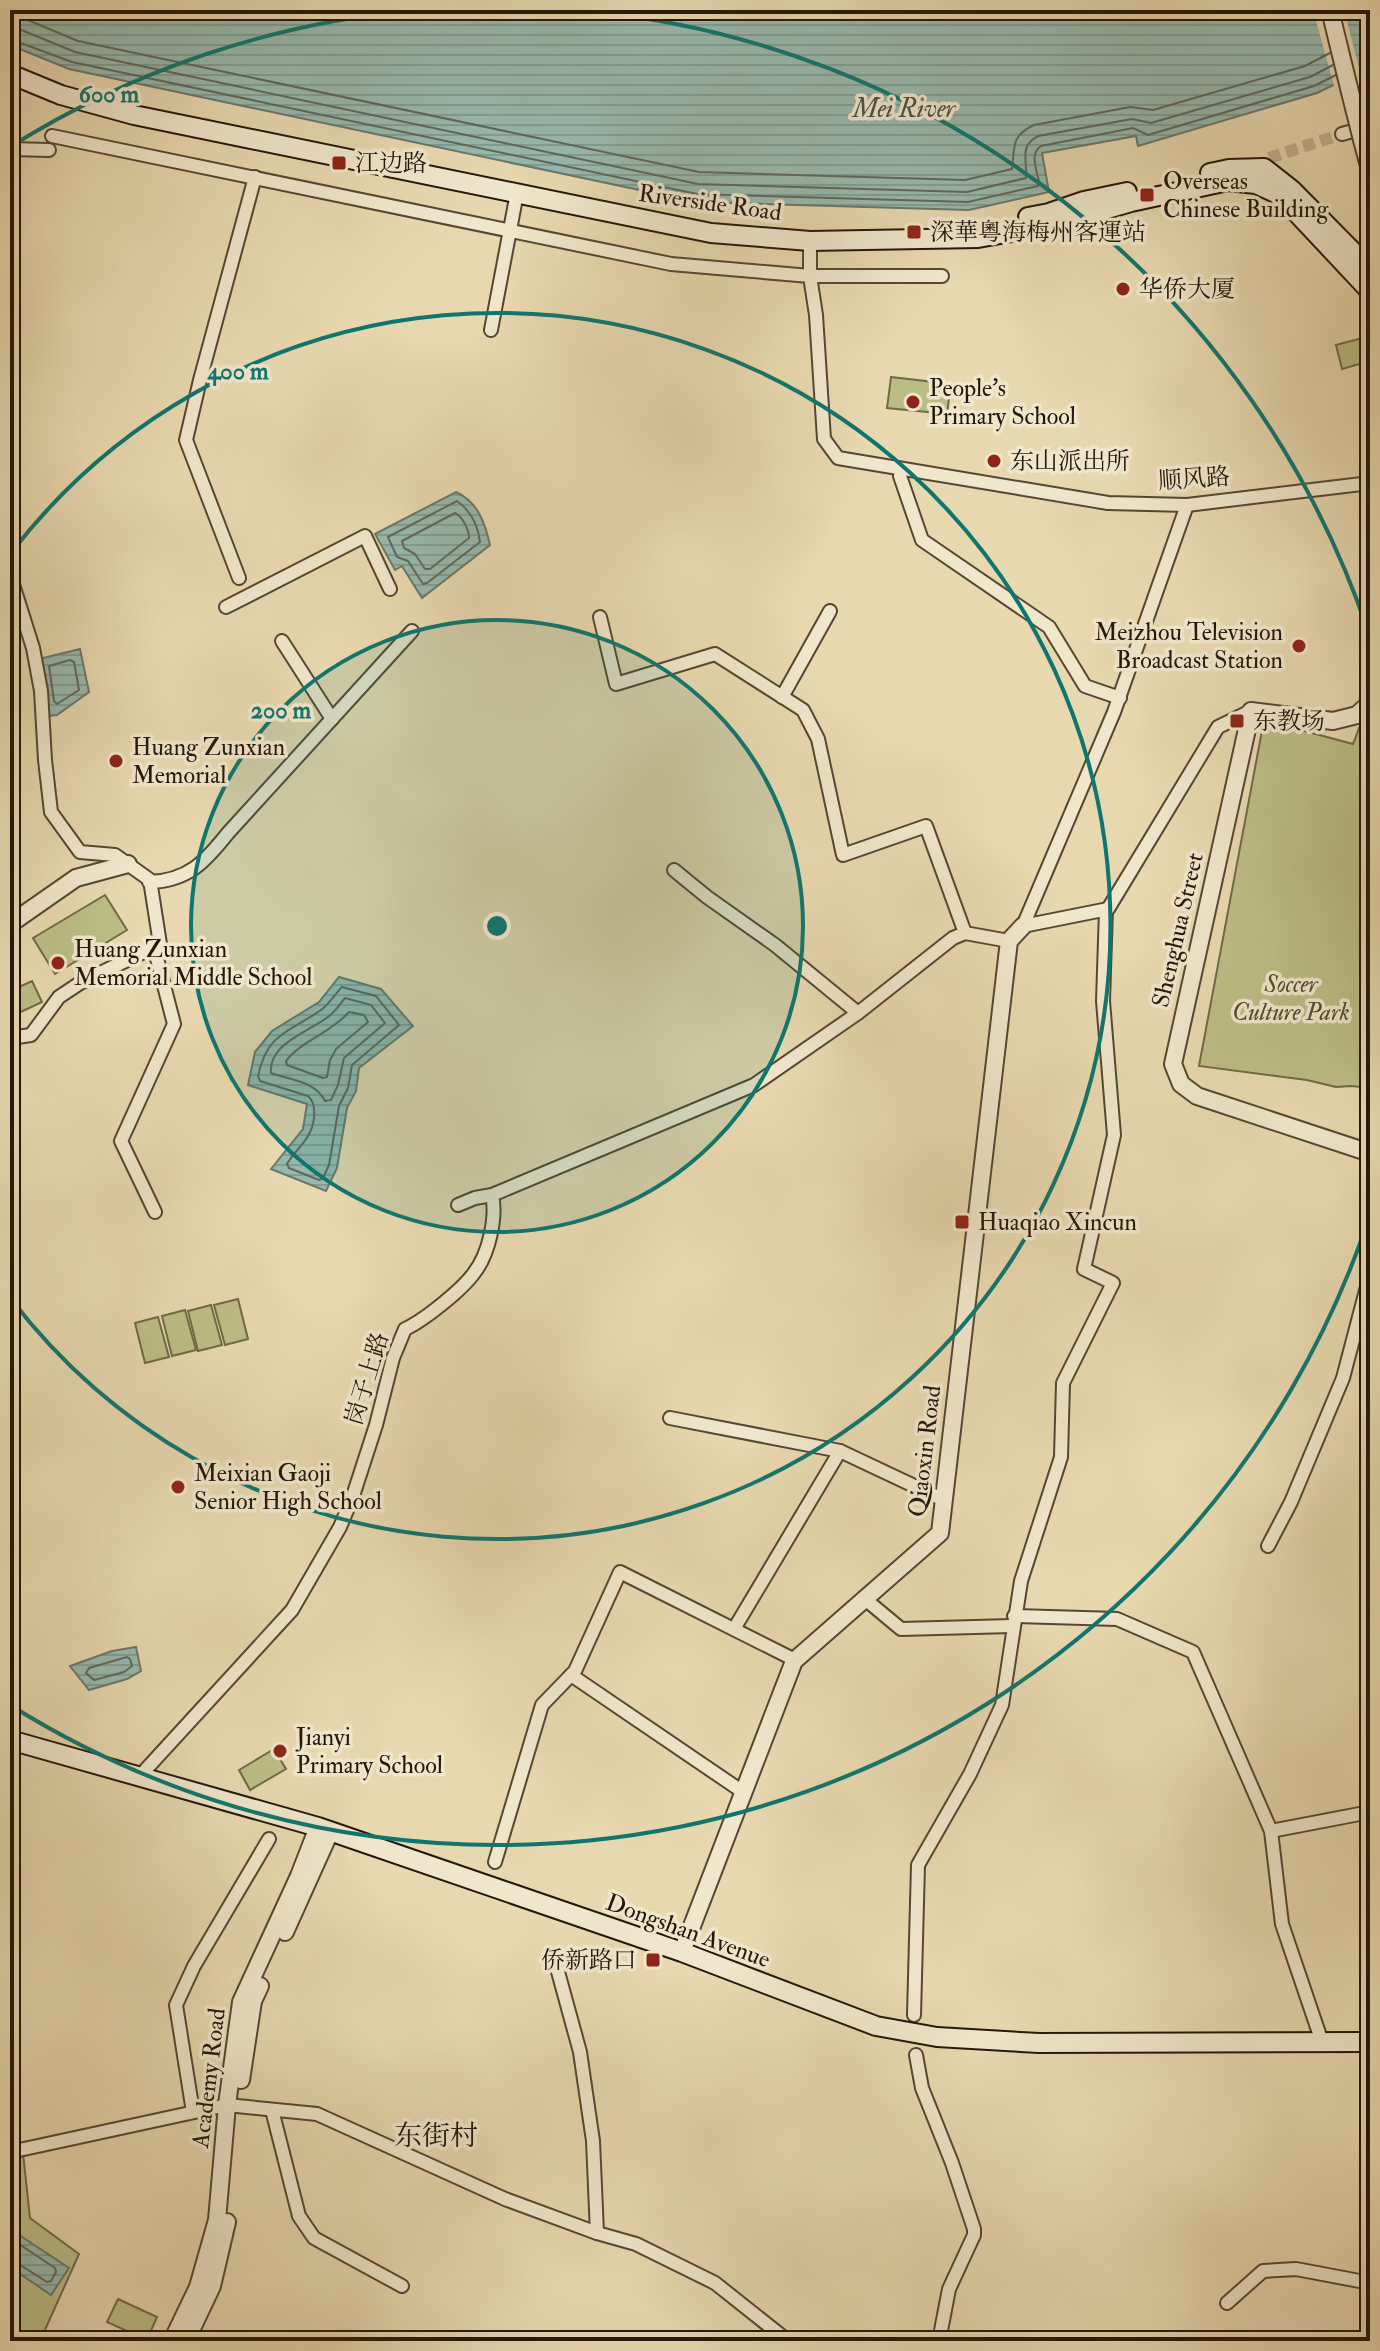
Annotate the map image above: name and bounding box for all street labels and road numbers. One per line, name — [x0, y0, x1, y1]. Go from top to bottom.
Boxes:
street label: Riverside Road — [636, 178, 784, 228]
street label: 顺风路 — [1157, 461, 1231, 497]
street label: Shenghua Street — [1145, 849, 1211, 1010]
street label: 岗子上路 — [338, 1329, 396, 1429]
street label: Qiaoxin Road — [902, 1383, 948, 1519]
street label: Dongshan Avenue — [602, 1887, 774, 1975]
street label: Academy Road — [185, 2006, 233, 2151]

